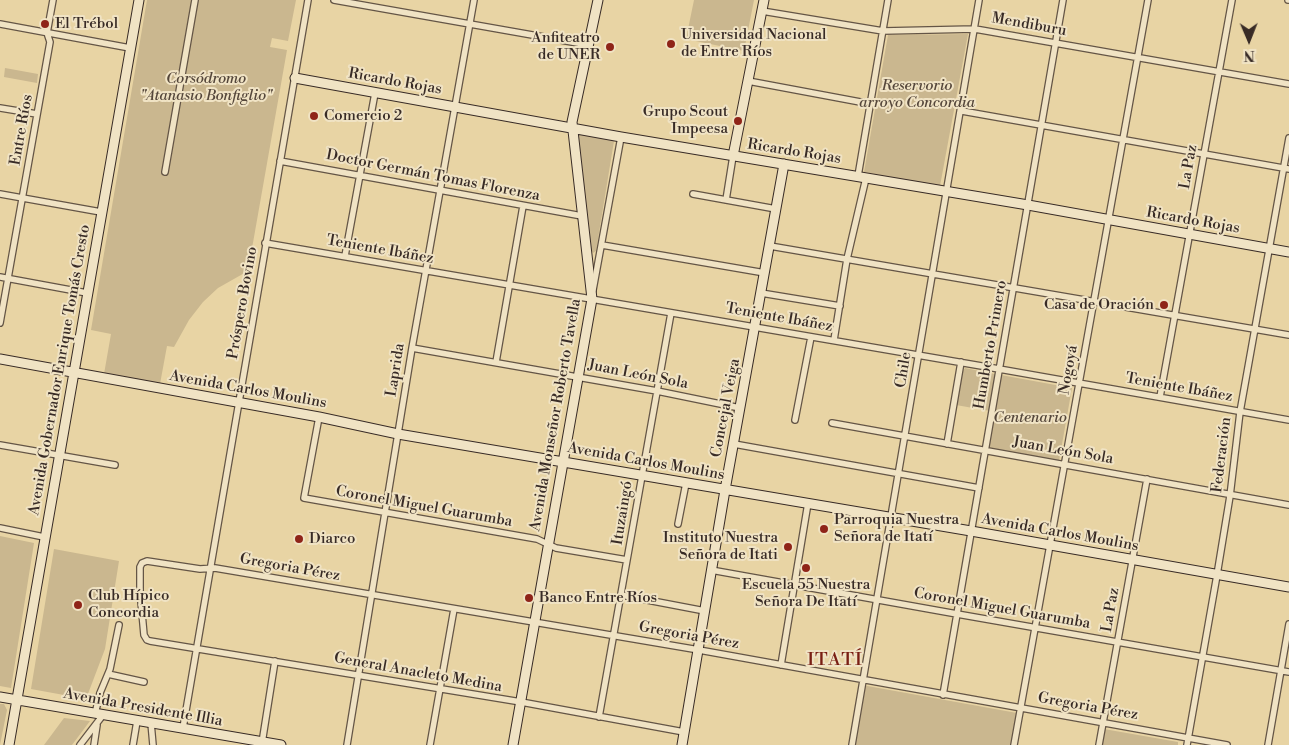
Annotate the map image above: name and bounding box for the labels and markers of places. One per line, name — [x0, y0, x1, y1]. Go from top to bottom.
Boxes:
place label: El Trébol — [55, 15, 118, 33]
marker: El Trébol — [39, 18, 51, 30]
place label: Universidad Nacional de Entre Ríos — [681, 26, 827, 61]
place label: Anfiteatro de UNER — [531, 29, 600, 64]
marker: Universidad Nacional de Entre Ríos — [665, 38, 677, 50]
marker: Anfiteatro de UNER — [604, 41, 616, 53]
place label: Grupo Scout Impeesa — [643, 103, 728, 138]
place label: Comercio 2 — [324, 107, 402, 125]
marker: Comercio 2 — [308, 110, 320, 122]
marker: Grupo Scout Impeesa — [732, 115, 744, 127]
place label: Casa de Oración — [1044, 296, 1154, 314]
marker: Casa de Oración — [1158, 299, 1170, 311]
place label: Parroquia Nuestra Señora de Itatí — [834, 511, 959, 546]
marker: Parroquia Nuestra Señora de Itatí — [818, 523, 830, 535]
place label: Instituto Nuestra Señora de Itati — [663, 529, 778, 564]
place label: Diarco — [309, 530, 355, 548]
marker: Diarco — [293, 533, 305, 545]
marker: Instituto Nuestra Señora de Itati — [782, 541, 794, 553]
marker: Escuela 55 Nuestra Señora De Itatí — [800, 562, 812, 574]
place label: Escuela 55 Nuestra Señora De Itatí — [742, 576, 870, 611]
place label: Club Hípico Concordia — [88, 587, 170, 622]
place label: Banco Entre Ríos — [539, 589, 657, 607]
marker: Banco Entre Ríos — [523, 592, 535, 604]
marker: Club Hípico Concordia — [72, 599, 84, 611]

